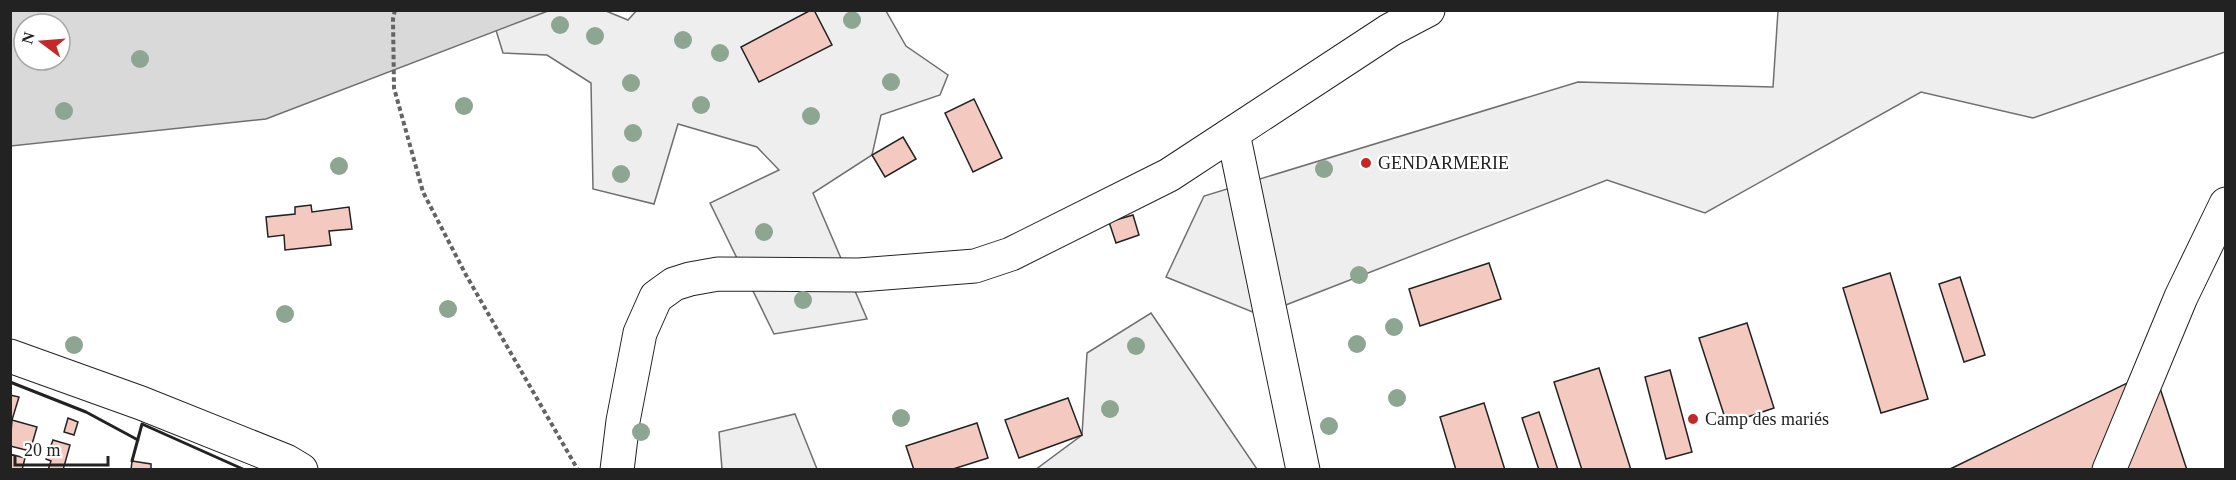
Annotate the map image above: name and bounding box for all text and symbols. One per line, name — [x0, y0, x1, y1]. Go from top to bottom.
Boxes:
north arrow — [12, 12, 72, 72]
text: N — [18, 30, 38, 46]
place label: GENDARMERIE — [1378, 153, 1509, 173]
marker: GENDARMERIE — [1359, 156, 1373, 170]
place label: Camp des mariés — [1705, 409, 1829, 429]
marker: Camp des mariés — [1686, 412, 1700, 426]
scale bar — [15, 429, 108, 467]
text: 20 m — [24, 440, 61, 460]

